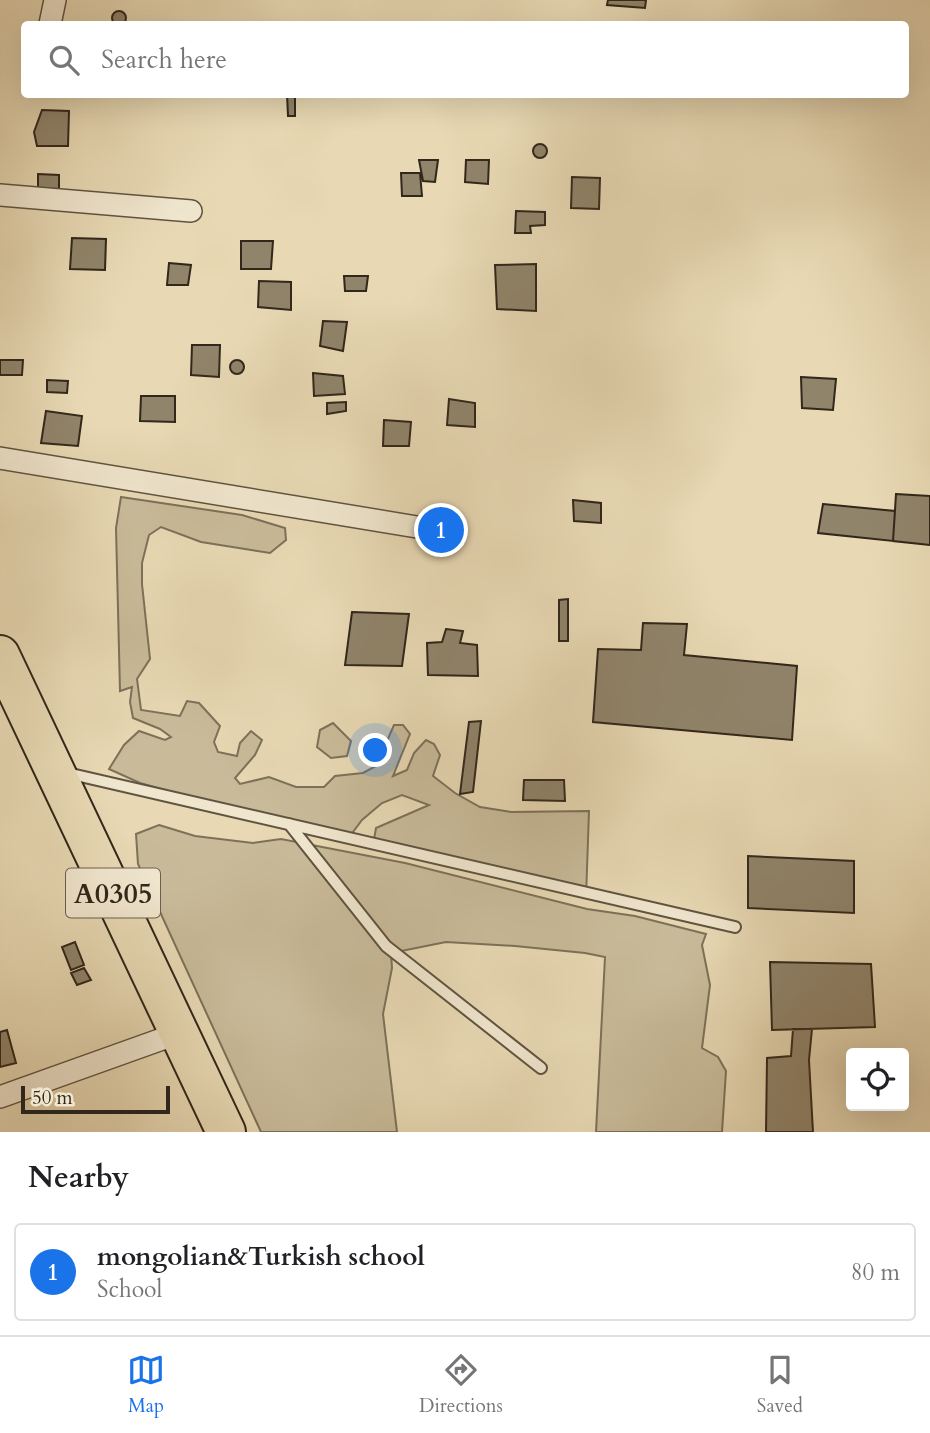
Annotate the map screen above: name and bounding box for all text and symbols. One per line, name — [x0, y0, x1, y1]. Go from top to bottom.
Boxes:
search box — [21, 21, 909, 98]
icon: search — [45, 41, 83, 79]
text: Search here — [101, 42, 227, 77]
pin: 1 — [418, 504, 464, 556]
your location — [358, 733, 392, 767]
road number: A0305 — [66, 868, 160, 917]
map controls — [846, 1048, 909, 1111]
button: locate — [846, 1048, 909, 1111]
scale bar — [21, 1083, 170, 1115]
text: 50 m — [32, 1085, 73, 1111]
text: Nearby — [28, 1157, 129, 1198]
text: mongolian&Turkish school — [97, 1239, 425, 1274]
text: 1 — [47, 1257, 59, 1288]
text: 80 m — [851, 1257, 900, 1288]
text: School — [97, 1274, 162, 1305]
tab: Map — [127, 1351, 165, 1419]
tab: Directions — [419, 1351, 503, 1419]
tab: Saved — [757, 1351, 803, 1419]

